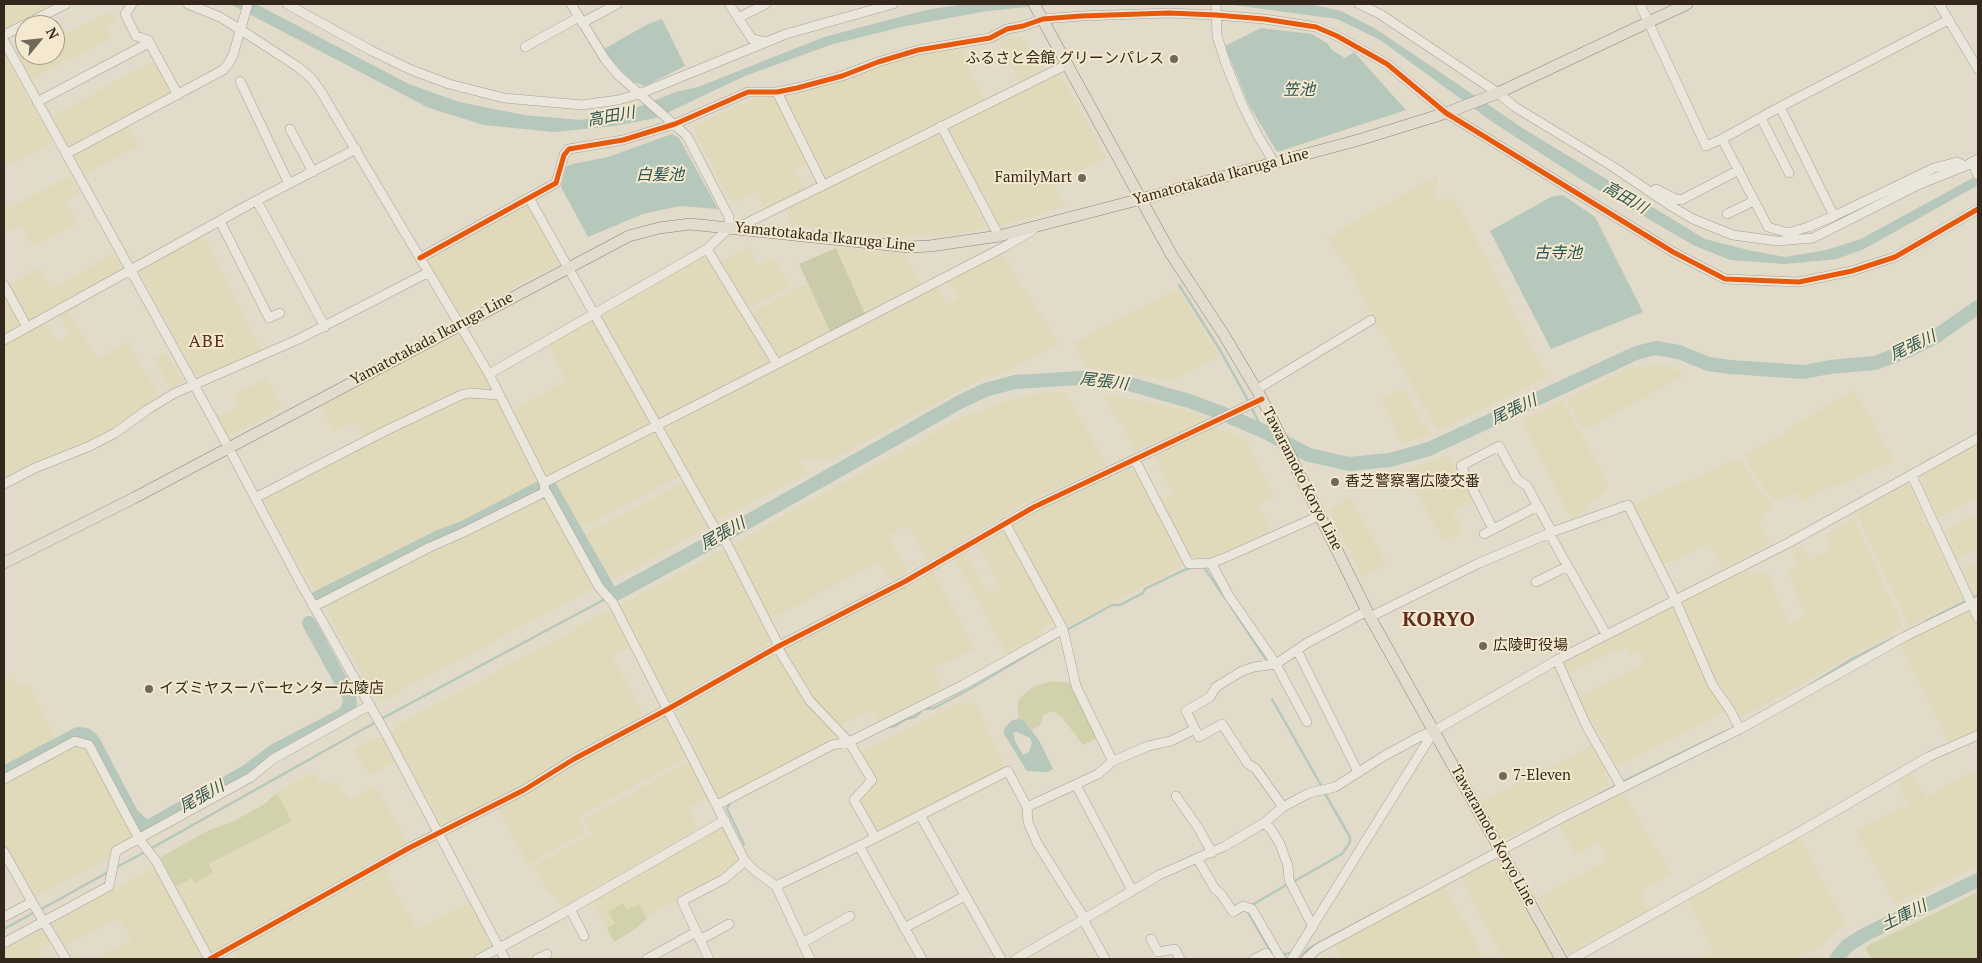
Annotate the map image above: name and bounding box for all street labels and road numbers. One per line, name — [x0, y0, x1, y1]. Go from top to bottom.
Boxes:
street label: Yamatotakada Ikaruga Line — [1131, 145, 1311, 209]
street label: Yamatotakada Ikaruga Line — [734, 219, 916, 255]
street label: Yamatotakada Ikaruga Line — [348, 288, 516, 390]
street label: Tawaramoto Koryo Line — [1258, 404, 1346, 554]
street label: Tawaramoto Koryo Line — [1447, 762, 1539, 910]

